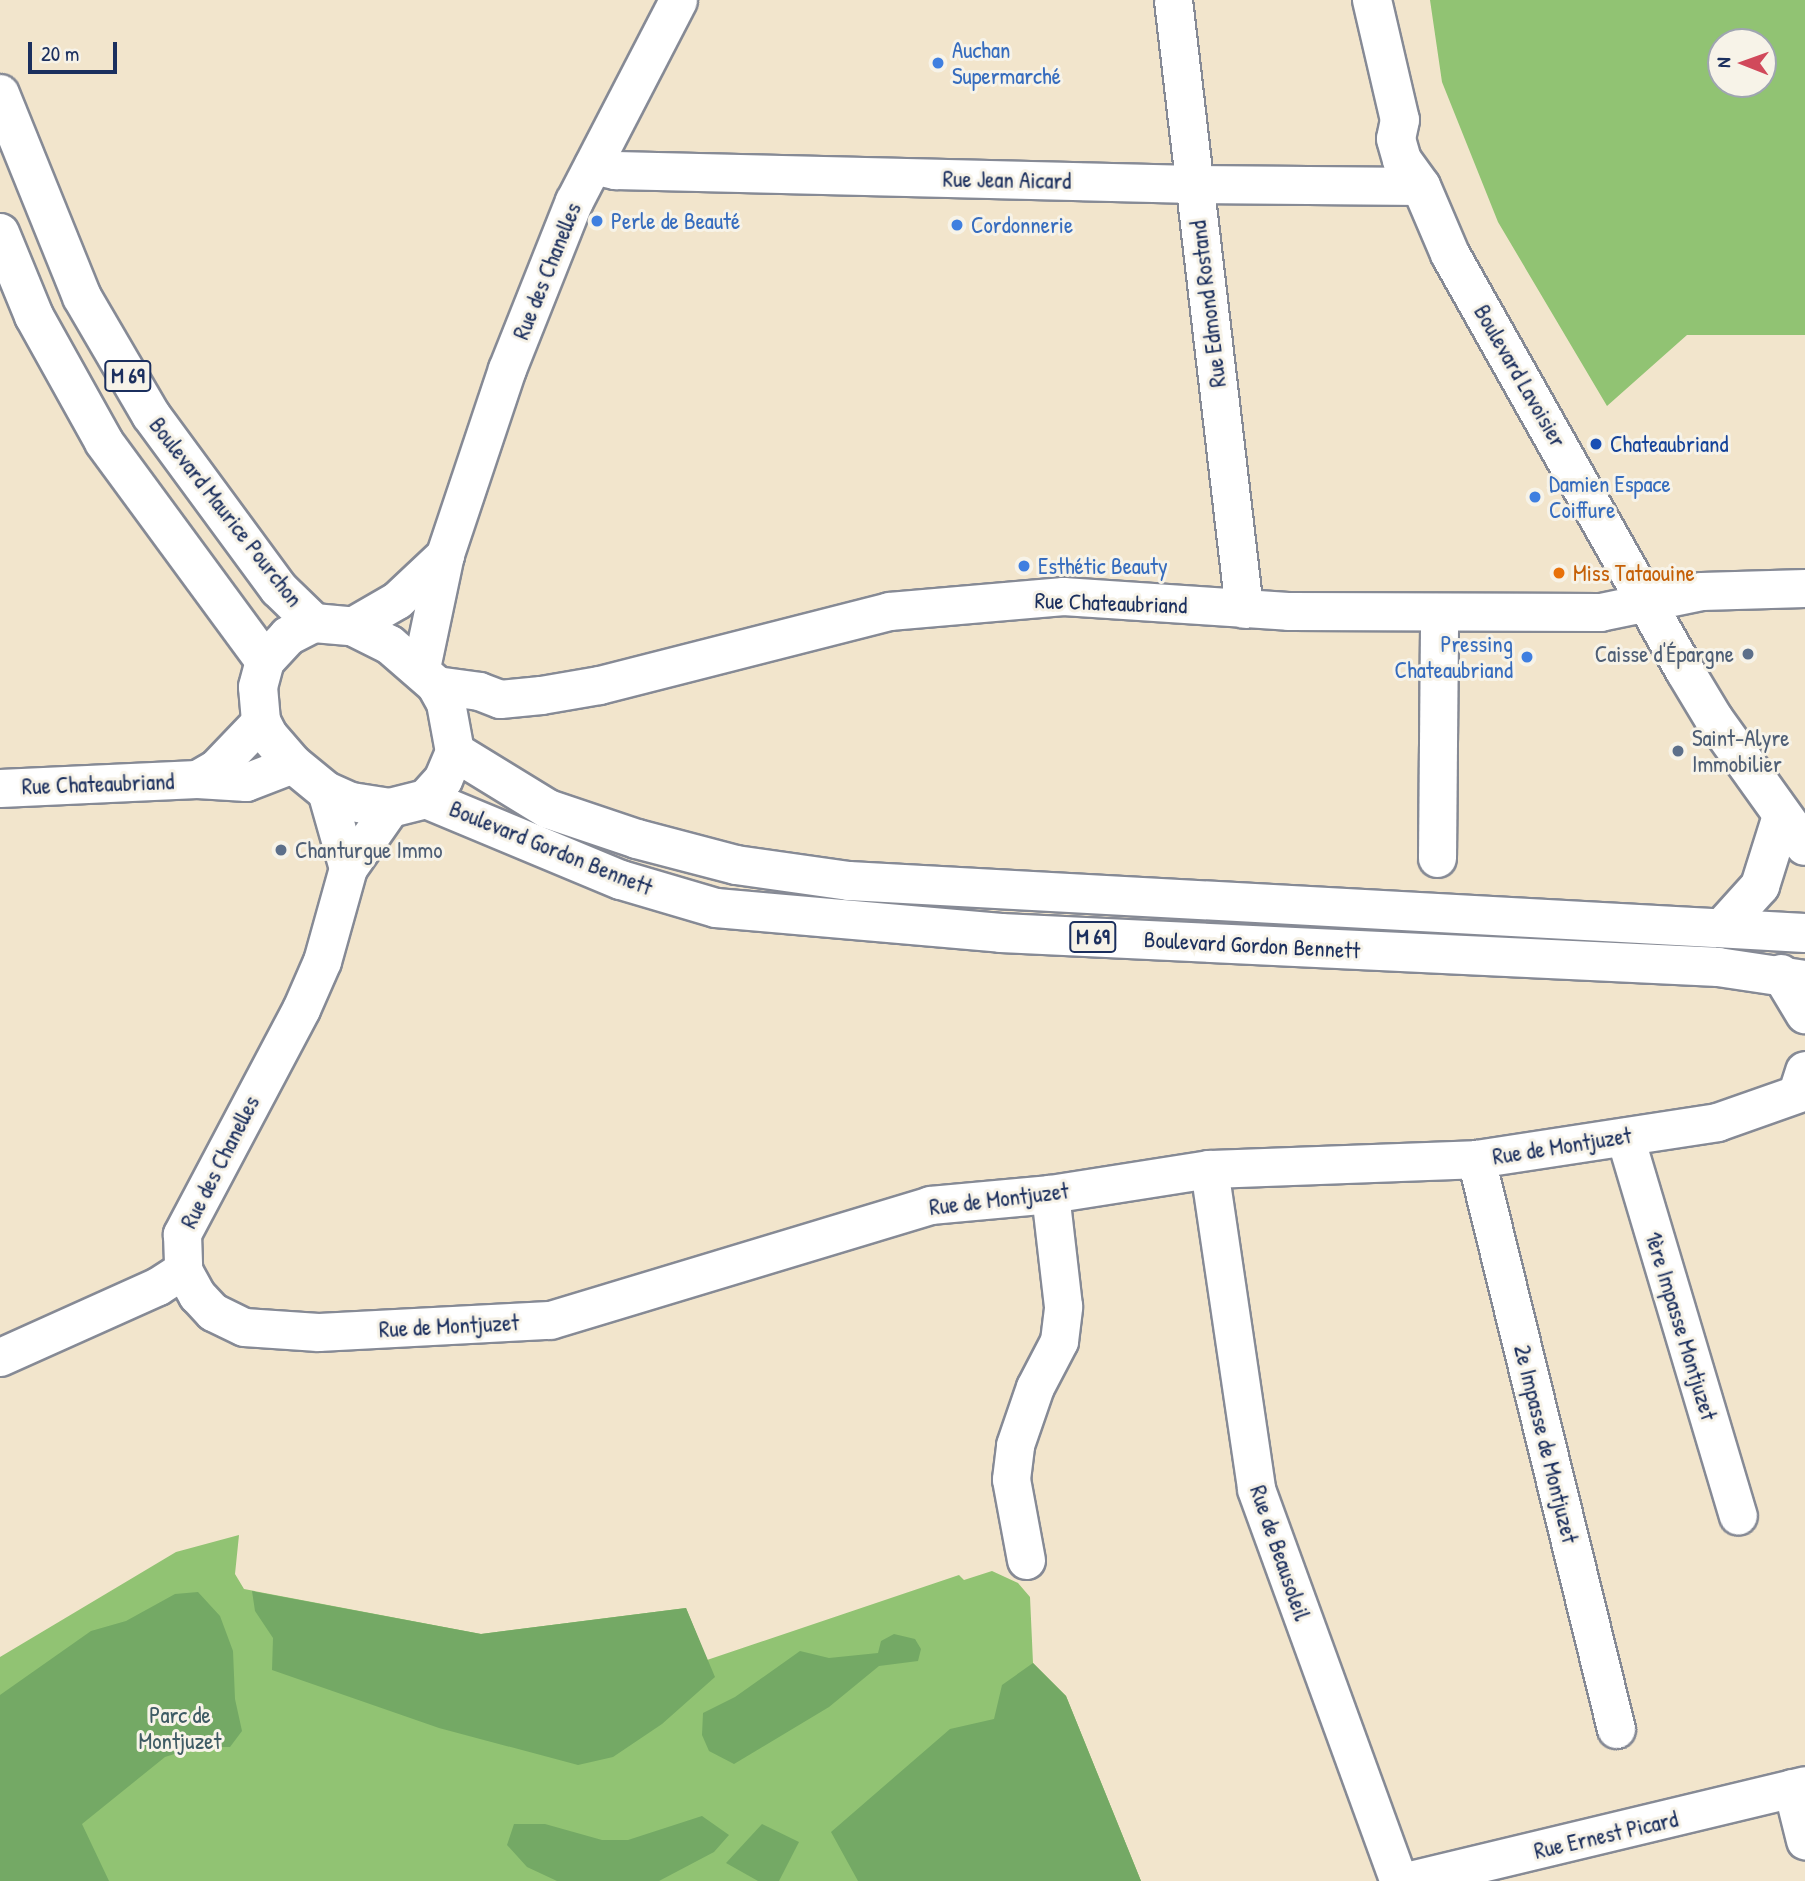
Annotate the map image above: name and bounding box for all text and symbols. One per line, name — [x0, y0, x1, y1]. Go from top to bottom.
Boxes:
scale bar — [32, 28, 121, 72]
north arrow — [1707, 28, 1777, 98]
place label: Auchan Supermarché — [952, 36, 1061, 90]
text: 20 m — [41, 39, 79, 68]
marker: Auchan Supermarché — [930, 55, 946, 71]
text: N — [1710, 57, 1736, 68]
street label: Rue Jean Aicard — [942, 165, 1072, 195]
street label: Rue des Chanelles — [507, 199, 587, 343]
place label: Perle de Beauté — [611, 207, 740, 235]
place label: Cordonnerie — [971, 211, 1073, 239]
marker: Perle de Beauté — [589, 213, 605, 229]
marker: Cordonnerie — [949, 217, 965, 233]
street label: Rue Edmond Rostand — [1184, 219, 1232, 389]
street label: Boulevard Lavoisier — [1468, 300, 1572, 452]
road number: M 69 — [104, 358, 152, 394]
street label: Boulevard Maurice Pourchon — [144, 412, 308, 612]
place label: Chateaubriand — [1610, 430, 1728, 458]
marker: Chateaubriand — [1588, 436, 1604, 452]
place label: Damien Espace Coiffure — [1549, 470, 1671, 524]
marker: Damien Espace Coiffure — [1527, 489, 1543, 505]
place label: Esthétic Beauty — [1038, 552, 1168, 580]
marker: Esthétic Beauty — [1016, 558, 1032, 574]
place label: Miss Tataouine — [1573, 559, 1695, 587]
marker: Miss Tataouine — [1551, 565, 1567, 581]
street label: Rue Chateaubriand — [1034, 587, 1188, 619]
place label: Pressing Chateaubriand — [1395, 630, 1513, 684]
place label: Caisse d'Épargne — [1595, 640, 1734, 668]
marker: Caisse d'Épargne — [1740, 646, 1756, 662]
marker: Pressing Chateaubriand — [1519, 649, 1535, 665]
place label: Saint-Alyre Immobilier — [1692, 724, 1789, 778]
marker: Saint-Alyre Immobilier — [1670, 743, 1686, 759]
street label: Rue Chateaubriand — [21, 768, 175, 800]
street label: Boulevard Gordon Bennett — [446, 795, 656, 901]
place label: Chanturgue Immo — [295, 836, 442, 864]
marker: Chanturgue Immo — [273, 842, 289, 858]
road number: M 69 — [1068, 920, 1118, 954]
street label: Boulevard Gordon Bennett — [1143, 926, 1361, 964]
street label: Rue des Chanelles — [175, 1091, 265, 1233]
street label: Rue de Montjuzet — [1491, 1121, 1633, 1171]
street label: Rue de Montjuzet — [928, 1177, 1070, 1221]
street label: 1ère Impasse Montjuzet — [1639, 1228, 1723, 1424]
street label: Rue de Montjuzet — [378, 1309, 520, 1343]
street label: 2e Impasse de Montjuzet — [1508, 1342, 1584, 1546]
street label: Rue de Beausoleil — [1244, 1482, 1316, 1624]
park label: Parc de Montjuzet — [139, 1701, 221, 1755]
street label: Rue Ernest Picard — [1531, 1805, 1681, 1865]

